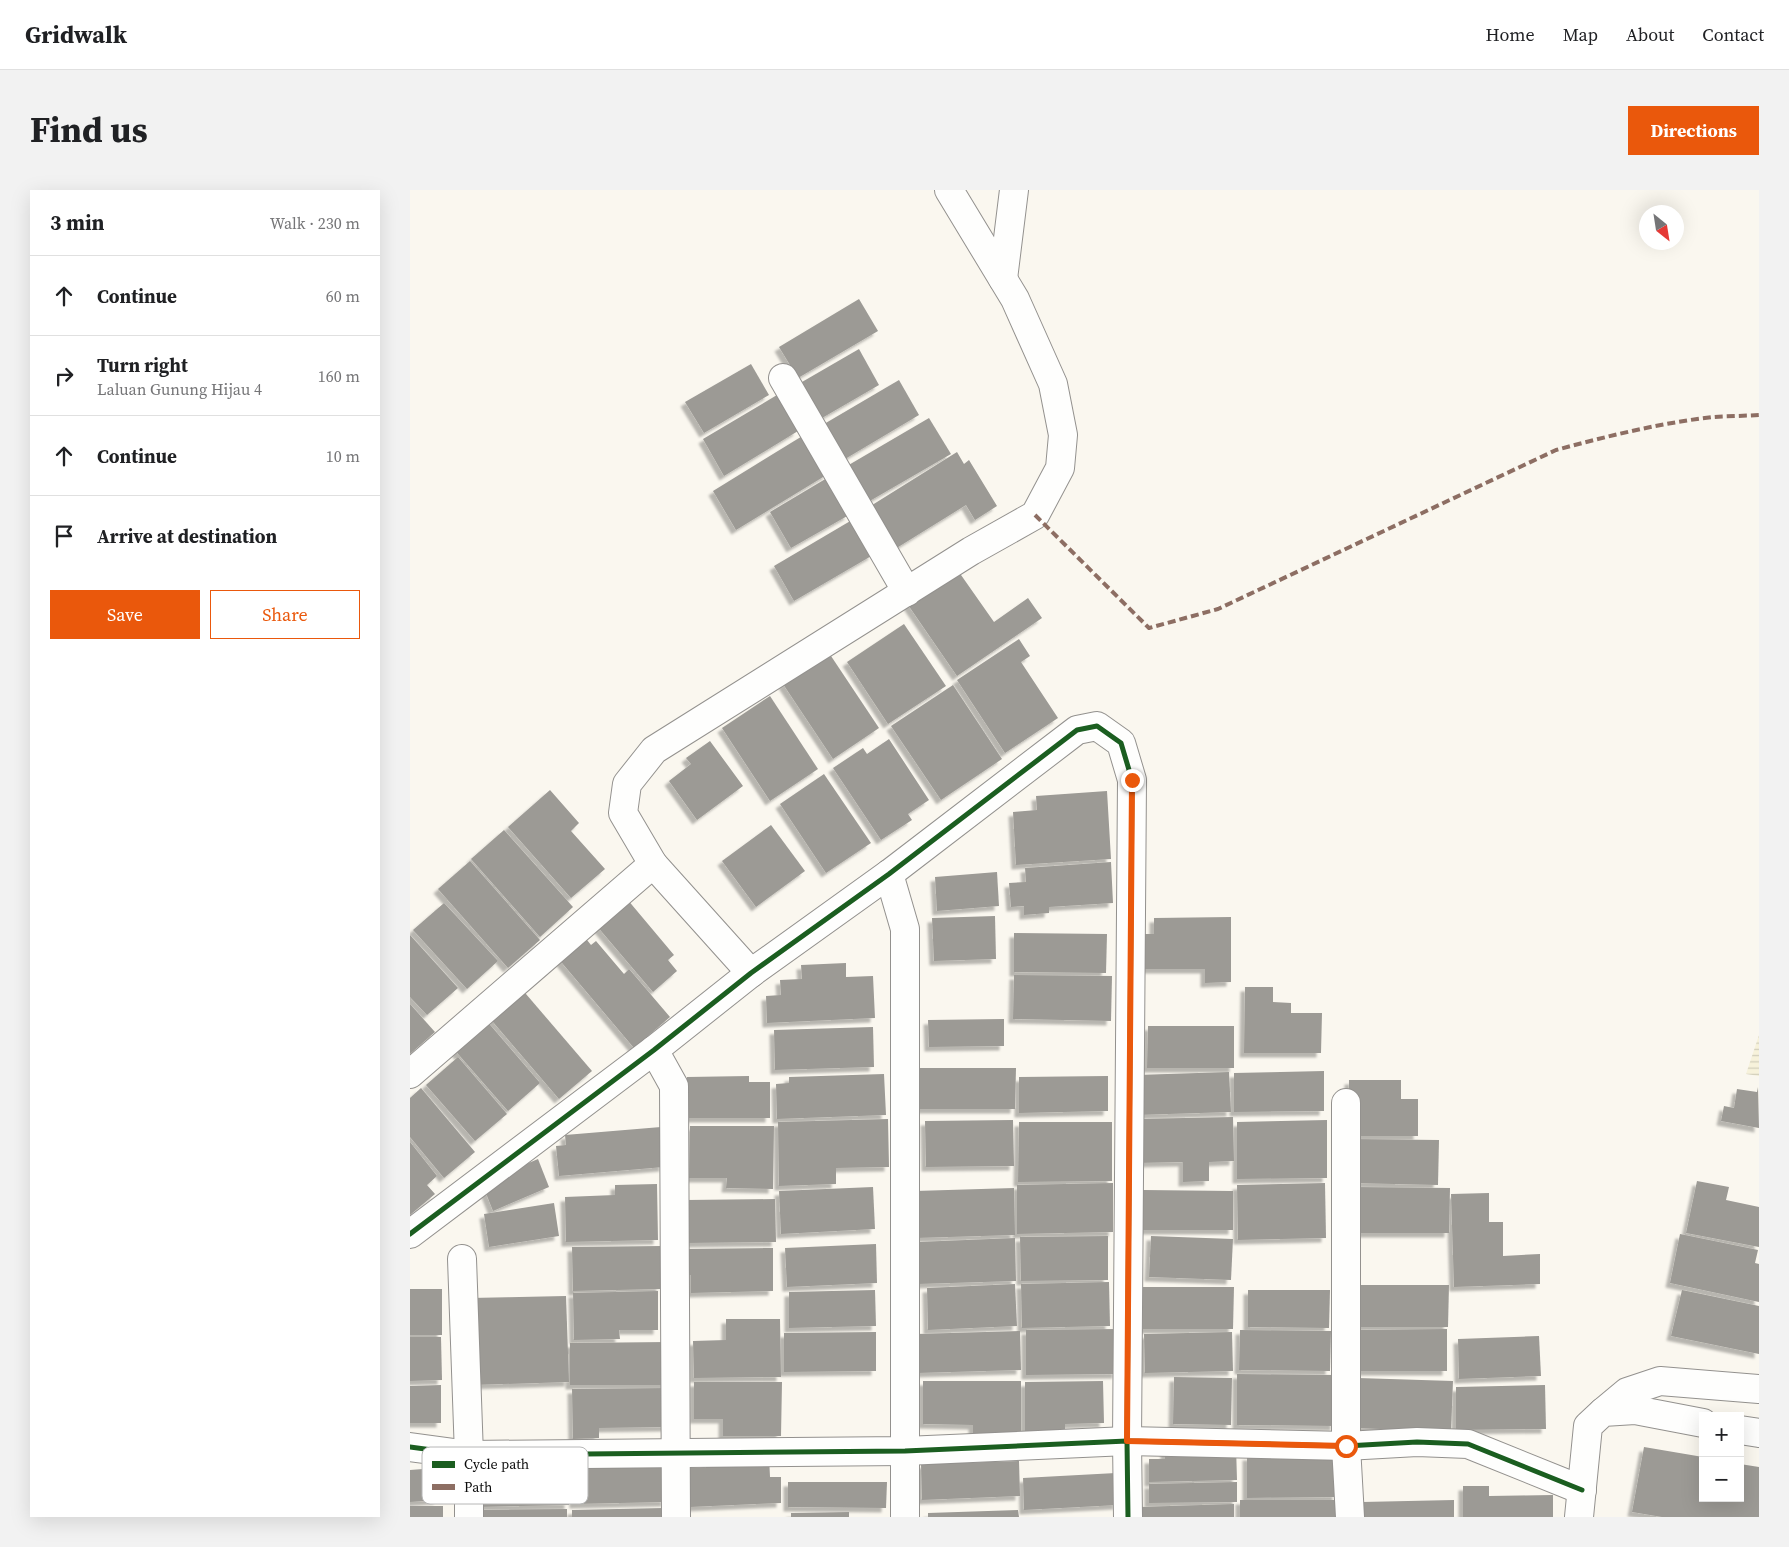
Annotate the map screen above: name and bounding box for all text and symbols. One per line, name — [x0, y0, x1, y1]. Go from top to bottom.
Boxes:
text: Gridwalk — [25, 18, 127, 51]
text: Home — [1486, 22, 1535, 47]
text: Map — [1563, 22, 1598, 47]
text: About — [1626, 22, 1674, 47]
text: Contact — [1702, 22, 1764, 47]
text: Find us — [30, 106, 148, 154]
button: Directions — [1628, 106, 1759, 155]
north arrow — [1639, 205, 1684, 250]
text: 3 min — [50, 208, 105, 237]
text: Walk · 230 m — [270, 212, 360, 234]
icon: ahead — [50, 282, 78, 310]
text: Continue — [97, 283, 177, 309]
text: 60 m — [326, 285, 360, 307]
text: Turn right — [97, 352, 188, 378]
icon: right — [50, 362, 78, 390]
text: 160 m — [318, 365, 360, 387]
text: Laluan Gunung Hijau 4 — [97, 378, 262, 400]
icon: ahead — [50, 442, 78, 470]
text: Continue — [97, 443, 177, 469]
text: 10 m — [326, 445, 360, 467]
icon: arrive — [50, 522, 78, 550]
text: Arrive at destination — [97, 523, 277, 549]
button: Save — [50, 590, 200, 639]
button: Share — [210, 590, 360, 639]
route end — [1121, 769, 1144, 792]
map controls — [1699, 1412, 1744, 1502]
button: + — [1699, 1412, 1744, 1457]
route start — [1335, 1435, 1358, 1458]
legend — [422, 1447, 588, 1504]
text: Cycle path — [464, 1454, 529, 1474]
button: − — [1699, 1457, 1744, 1502]
text: Path — [464, 1477, 492, 1497]

